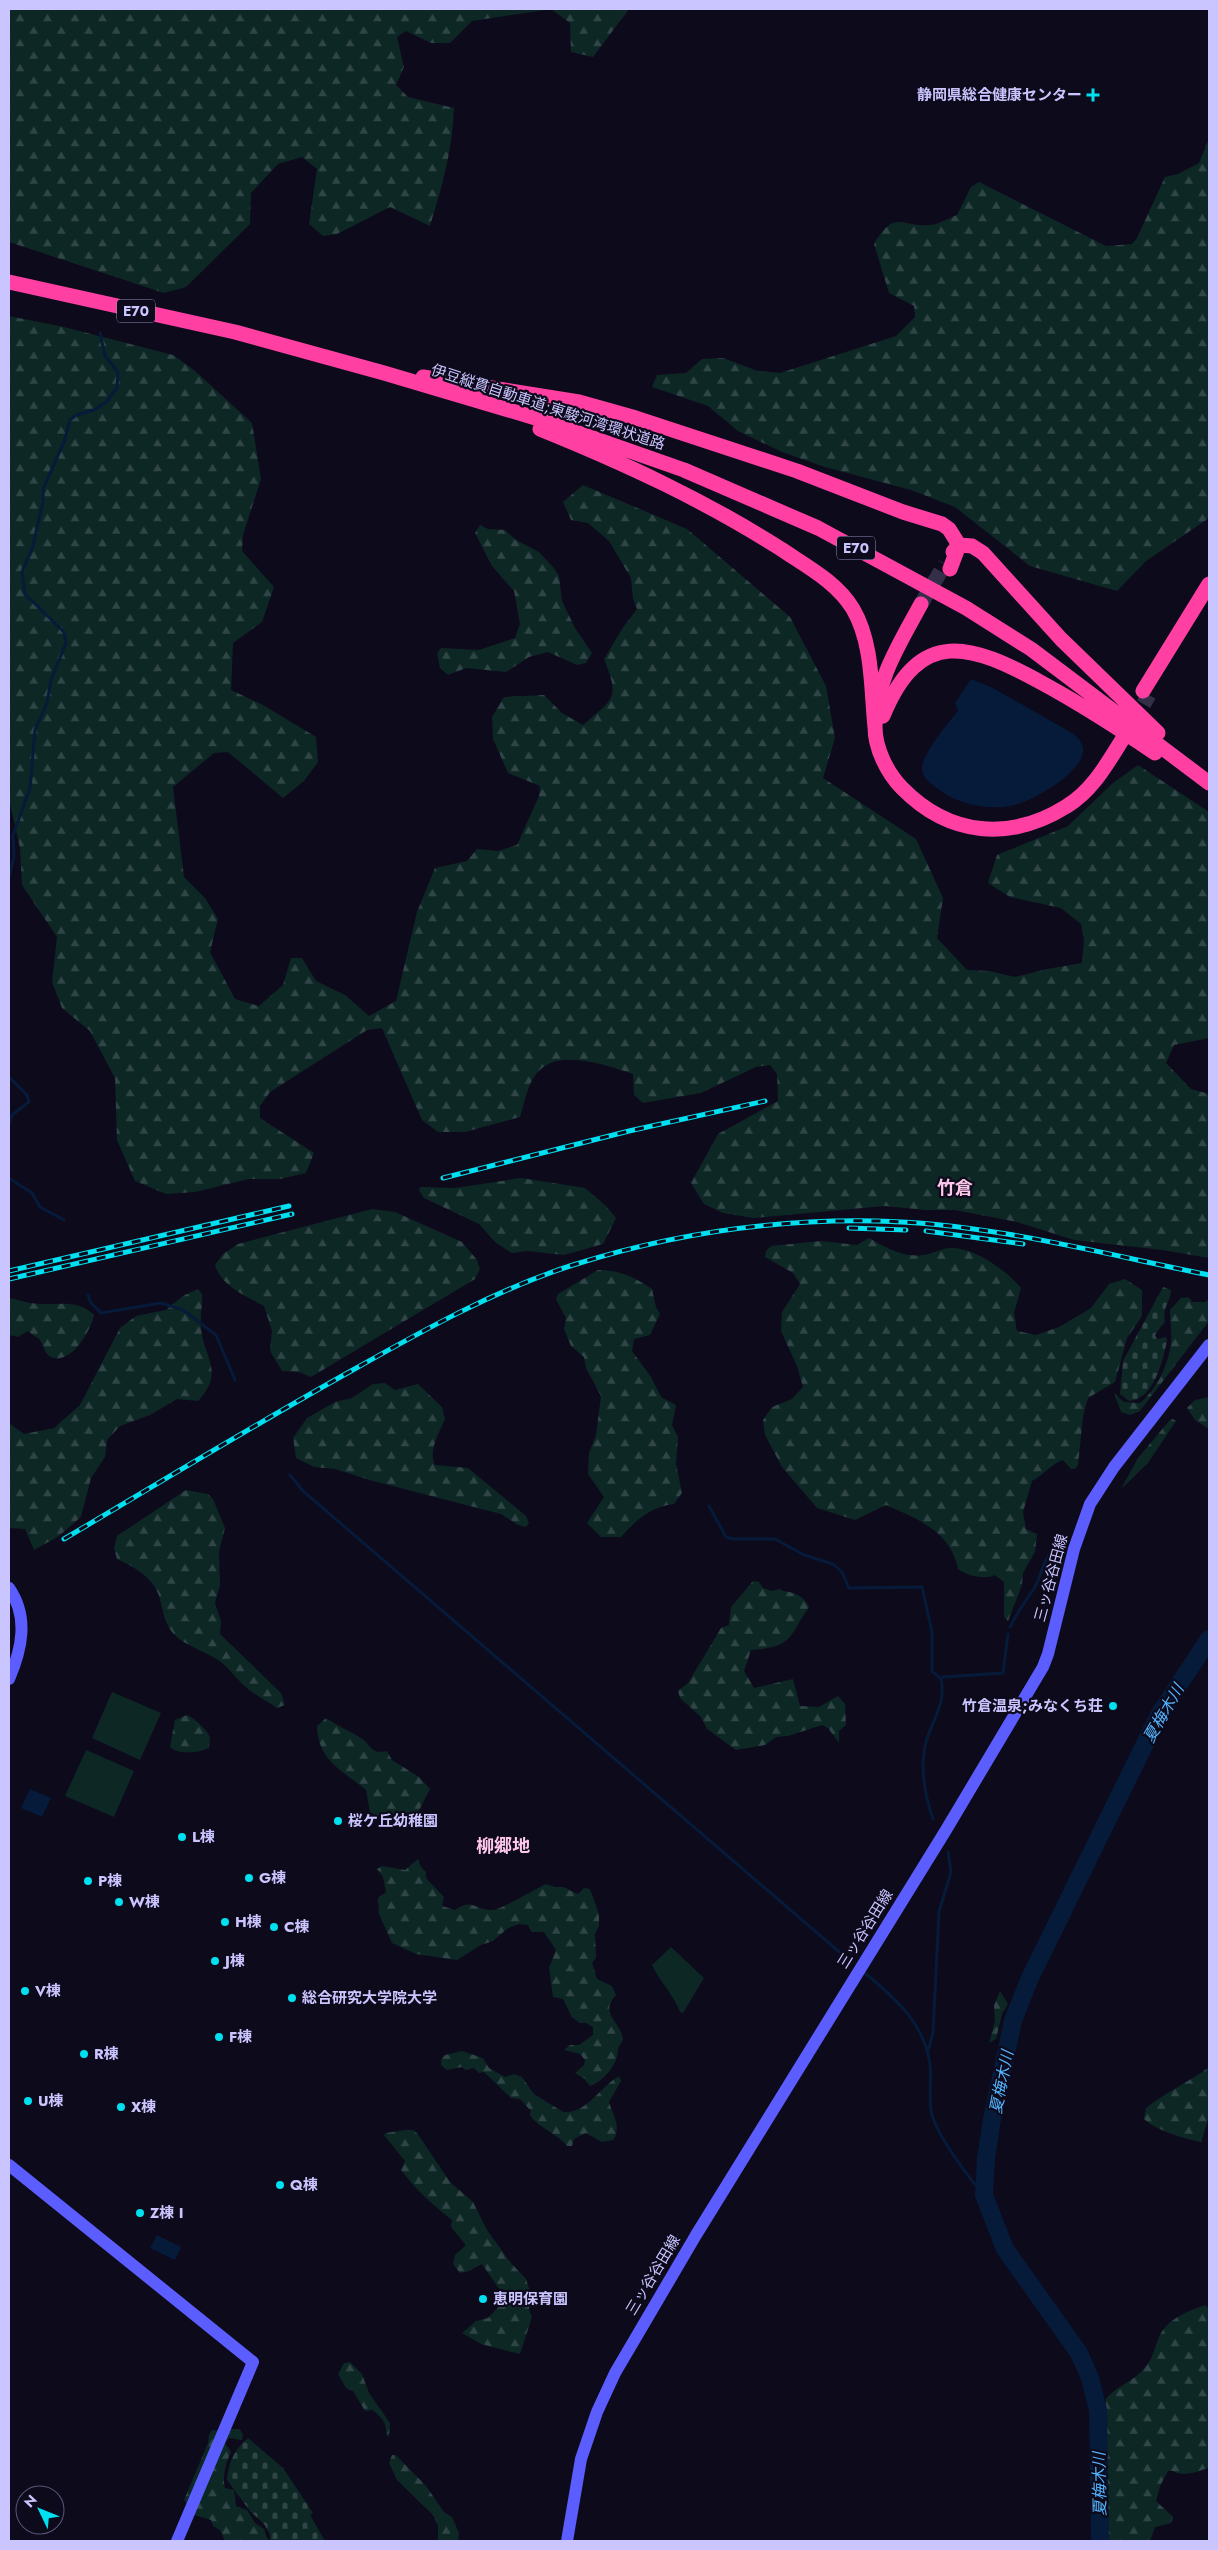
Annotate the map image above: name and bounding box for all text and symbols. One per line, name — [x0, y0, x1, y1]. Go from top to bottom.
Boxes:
place label: 静岡県総合健康センター — [917, 84, 1082, 106]
marker: 静岡県総合健康センター — [1086, 88, 1100, 102]
road number: E70 — [117, 300, 155, 322]
street label: 伊豆縦貫自動車道;東駿河湾環状道路 — [428, 359, 668, 455]
road number: E70 — [837, 536, 875, 560]
district label: 竹倉 — [937, 1175, 973, 1201]
street label: 三ッ谷谷田線 — [1029, 1532, 1073, 1624]
water label: 夏梅木川 — [1137, 1678, 1190, 1747]
place label: 竹倉温泉;みなくち荘 — [962, 1695, 1103, 1717]
marker: 竹倉温泉;みなくち荘 — [1107, 1700, 1119, 1712]
place label: 桜ケ丘幼稚園 — [348, 1810, 438, 1832]
marker: 桜ケ丘幼稚園 — [332, 1815, 344, 1827]
place label: L棟 — [192, 1826, 215, 1848]
marker: L棟 — [176, 1831, 188, 1843]
district label: 柳郷地 — [476, 1833, 530, 1859]
place label: G棟 — [259, 1867, 286, 1889]
place label: P棟 — [98, 1870, 122, 1892]
marker: G棟 — [243, 1872, 255, 1884]
marker: P棟 — [82, 1875, 94, 1887]
street label: 三ッ谷谷田線 — [832, 1885, 898, 1973]
place label: W棟 — [129, 1891, 160, 1913]
marker: W棟 — [113, 1896, 125, 1908]
place label: H棟 — [235, 1911, 262, 1933]
marker: H棟 — [219, 1916, 231, 1928]
place label: C棟 — [284, 1916, 310, 1938]
marker: C棟 — [268, 1921, 280, 1933]
place label: J棟 — [222, 1950, 245, 1972]
marker: J棟 — [209, 1955, 221, 1967]
place label: V棟 — [34, 1980, 61, 2002]
marker: V棟 — [19, 1985, 31, 1997]
place label: 総合研究大学院大学 — [302, 1987, 437, 2009]
marker: 総合研究大学院大学 — [286, 1992, 298, 2004]
place label: F棟 — [229, 2026, 252, 2048]
marker: F棟 — [213, 2031, 225, 2043]
place label: R棟 — [94, 2043, 119, 2065]
water label: 夏梅木川 — [984, 2047, 1019, 2116]
marker: R棟 — [78, 2048, 90, 2060]
place label: U棟 — [38, 2090, 64, 2112]
marker: U棟 — [22, 2095, 34, 2107]
place label: X棟 — [131, 2096, 156, 2118]
marker: X棟 — [115, 2101, 127, 2113]
place label: Q棟 — [290, 2174, 318, 2196]
marker: Q棟 — [274, 2179, 286, 2191]
place label: Z棟 I — [150, 2202, 184, 2224]
marker: Z棟 I — [134, 2207, 146, 2219]
street label: 三ッ谷谷田線 — [620, 2231, 686, 2319]
place label: 恵明保育園 — [493, 2288, 568, 2310]
marker: 恵明保育園 — [477, 2293, 489, 2305]
water label: 夏梅木川 — [1087, 2450, 1112, 2516]
north arrow — [15, 2485, 65, 2535]
text: N — [19, 2490, 42, 2512]

